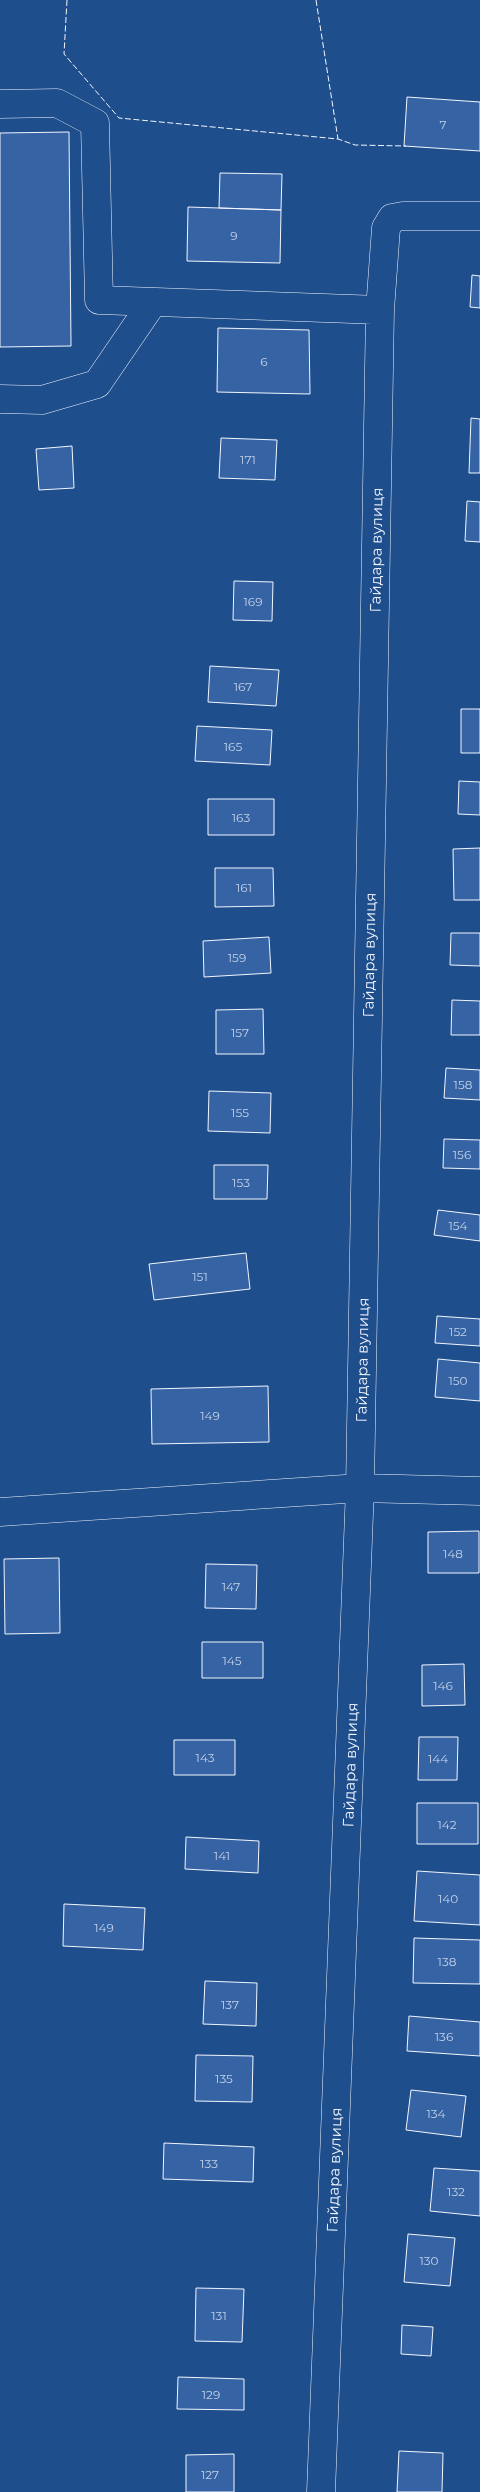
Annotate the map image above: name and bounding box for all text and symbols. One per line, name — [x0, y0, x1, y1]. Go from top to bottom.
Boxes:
house number: 7 — [439, 117, 447, 132]
house number: 9 — [230, 228, 238, 243]
house number: 6 — [260, 354, 268, 369]
house number: 171 — [240, 452, 256, 467]
street label: Гайдара вулиця — [365, 487, 387, 613]
house number: 169 — [244, 594, 262, 609]
house number: 167 — [234, 679, 252, 694]
house number: 165 — [224, 739, 242, 754]
house number: 163 — [232, 810, 250, 825]
house number: 161 — [236, 880, 252, 895]
street label: Гайдара вулиця — [358, 892, 380, 1018]
house number: 159 — [228, 950, 246, 965]
house number: 157 — [231, 1025, 249, 1040]
house number: 158 — [454, 1077, 473, 1092]
house number: 155 — [231, 1105, 249, 1120]
house number: 156 — [453, 1147, 471, 1162]
house number: 153 — [232, 1175, 250, 1190]
house number: 154 — [448, 1218, 468, 1233]
house number: 151 — [192, 1269, 208, 1284]
street label: Гайдара вулиця — [351, 1297, 373, 1423]
house number: 152 — [449, 1324, 467, 1339]
house number: 150 — [448, 1373, 468, 1388]
house number: 149 — [200, 1408, 220, 1423]
house number: 148 — [443, 1546, 463, 1561]
house number: 147 — [222, 1579, 240, 1594]
house number: 145 — [222, 1653, 242, 1668]
house number: 146 — [433, 1678, 453, 1693]
street label: Гайдара вулиця — [338, 1702, 362, 1828]
house number: 143 — [196, 1750, 215, 1765]
house number: 144 — [428, 1751, 448, 1766]
house number: 142 — [437, 1817, 457, 1832]
house number: 141 — [214, 1848, 230, 1863]
house number: 140 — [438, 1891, 458, 1906]
house number: 149 — [94, 1920, 114, 1935]
house number: 138 — [438, 1954, 457, 1969]
house number: 137 — [221, 1997, 239, 2012]
house number: 136 — [435, 2029, 453, 2044]
house number: 135 — [215, 2071, 233, 2086]
house number: 134 — [426, 2106, 446, 2121]
street label: Гайдара вулиця — [322, 2107, 346, 2233]
house number: 133 — [200, 2156, 218, 2171]
house number: 132 — [447, 2184, 465, 2199]
house number: 130 — [419, 2253, 439, 2268]
house number: 131 — [211, 2308, 227, 2323]
house number: 129 — [202, 2387, 220, 2402]
house number: 127 — [201, 2467, 219, 2482]

